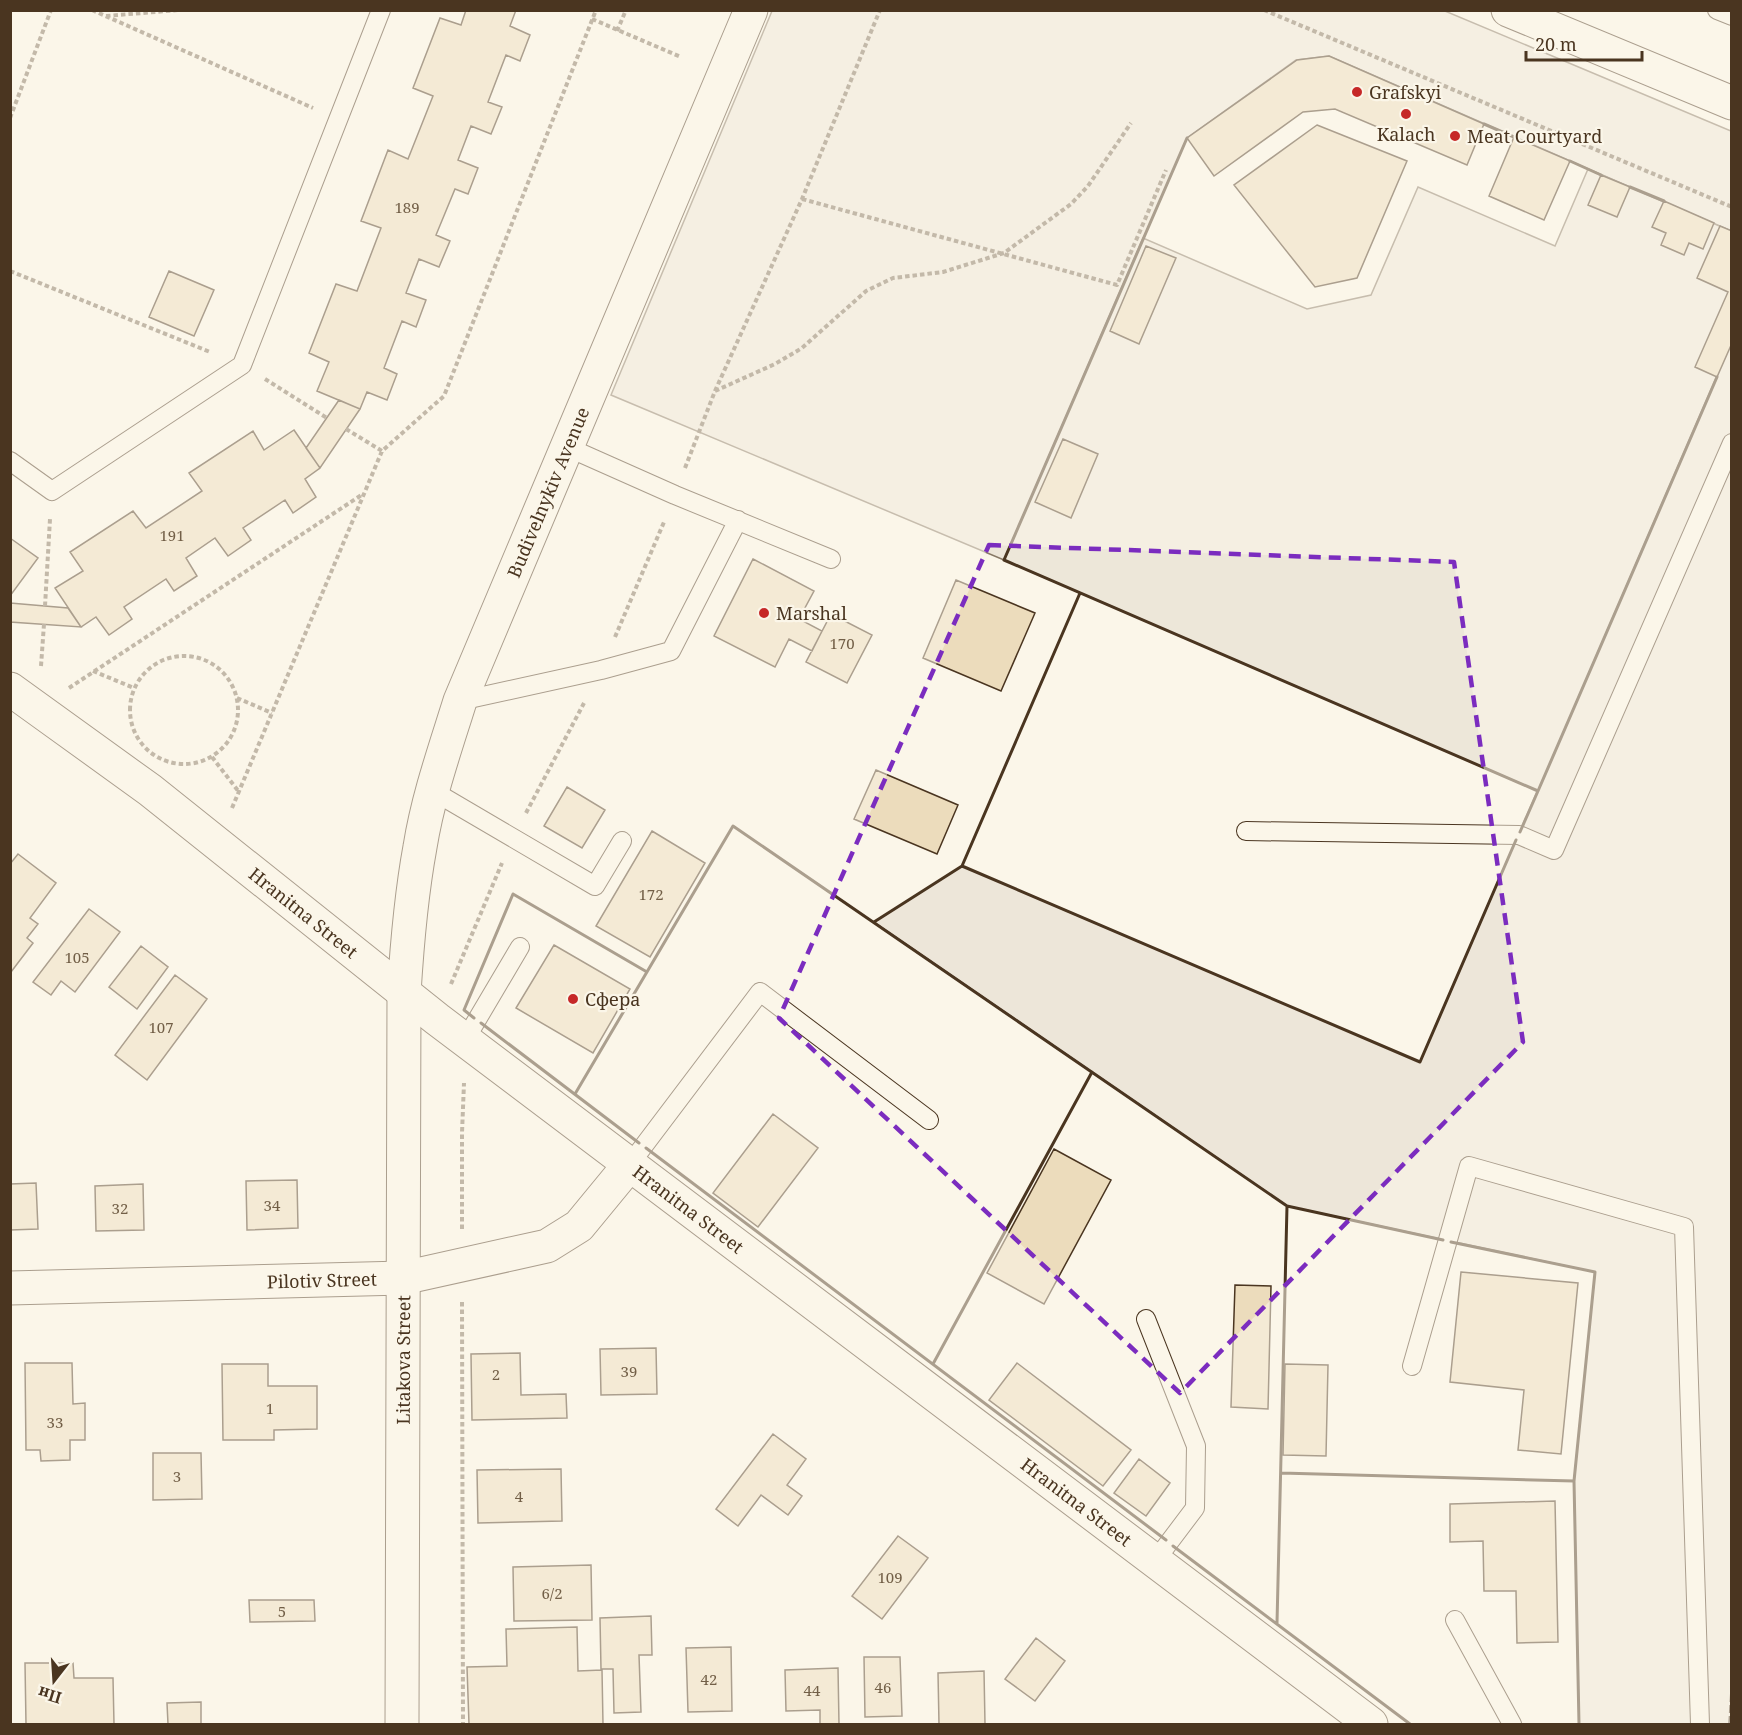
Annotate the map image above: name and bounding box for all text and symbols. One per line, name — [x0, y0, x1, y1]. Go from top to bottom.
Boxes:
scale bar — [1526, 24, 1642, 62]
text: 20 m — [1535, 32, 1577, 56]
place label: Grafskyi — [1369, 80, 1442, 104]
marker: Grafskyi — [1350, 85, 1364, 99]
marker: Kalach — [1399, 107, 1413, 121]
place label: Kalach — [1377, 122, 1435, 146]
place label: Meat Courtyard — [1467, 124, 1602, 148]
marker: Meat Courtyard — [1448, 129, 1462, 143]
house number: 189 — [394, 197, 420, 217]
street label: Budivelnykiv Avenue — [501, 403, 594, 581]
house number: 191 — [159, 525, 185, 545]
place label: Marshal — [776, 601, 847, 625]
marker: Marshal — [757, 606, 771, 620]
house number: 170 — [829, 633, 855, 653]
street label: Hranitna Street — [244, 862, 363, 963]
house number: 172 — [638, 884, 664, 904]
house number: 105 — [64, 947, 90, 967]
place label: Сфера — [585, 987, 640, 1011]
marker: Сфера — [566, 992, 580, 1006]
house number: 107 — [148, 1017, 174, 1037]
street label: Hranitna Street — [628, 1159, 749, 1259]
house number: 34 — [264, 1195, 281, 1215]
house number: 32 — [112, 1198, 128, 1218]
street label: Pilotiv Street — [267, 1267, 377, 1293]
street label: Litakova Street — [391, 1295, 415, 1425]
house number: 39 — [621, 1361, 637, 1381]
house number: 2 — [492, 1364, 500, 1384]
house number: 1 — [266, 1398, 274, 1418]
house number: 33 — [47, 1412, 63, 1432]
street label: Hranitna Street — [1016, 1452, 1137, 1551]
house number: 3 — [173, 1466, 181, 1486]
house number: 4 — [515, 1486, 524, 1506]
house number: 109 — [877, 1567, 903, 1587]
house number: 6/2 — [541, 1583, 563, 1603]
house number: 5 — [278, 1601, 286, 1621]
north arrow — [24, 1651, 84, 1711]
house number: 42 — [701, 1669, 717, 1689]
house number: 46 — [875, 1677, 891, 1697]
house number: 44 — [804, 1680, 821, 1700]
text: Пн — [35, 1681, 64, 1709]

